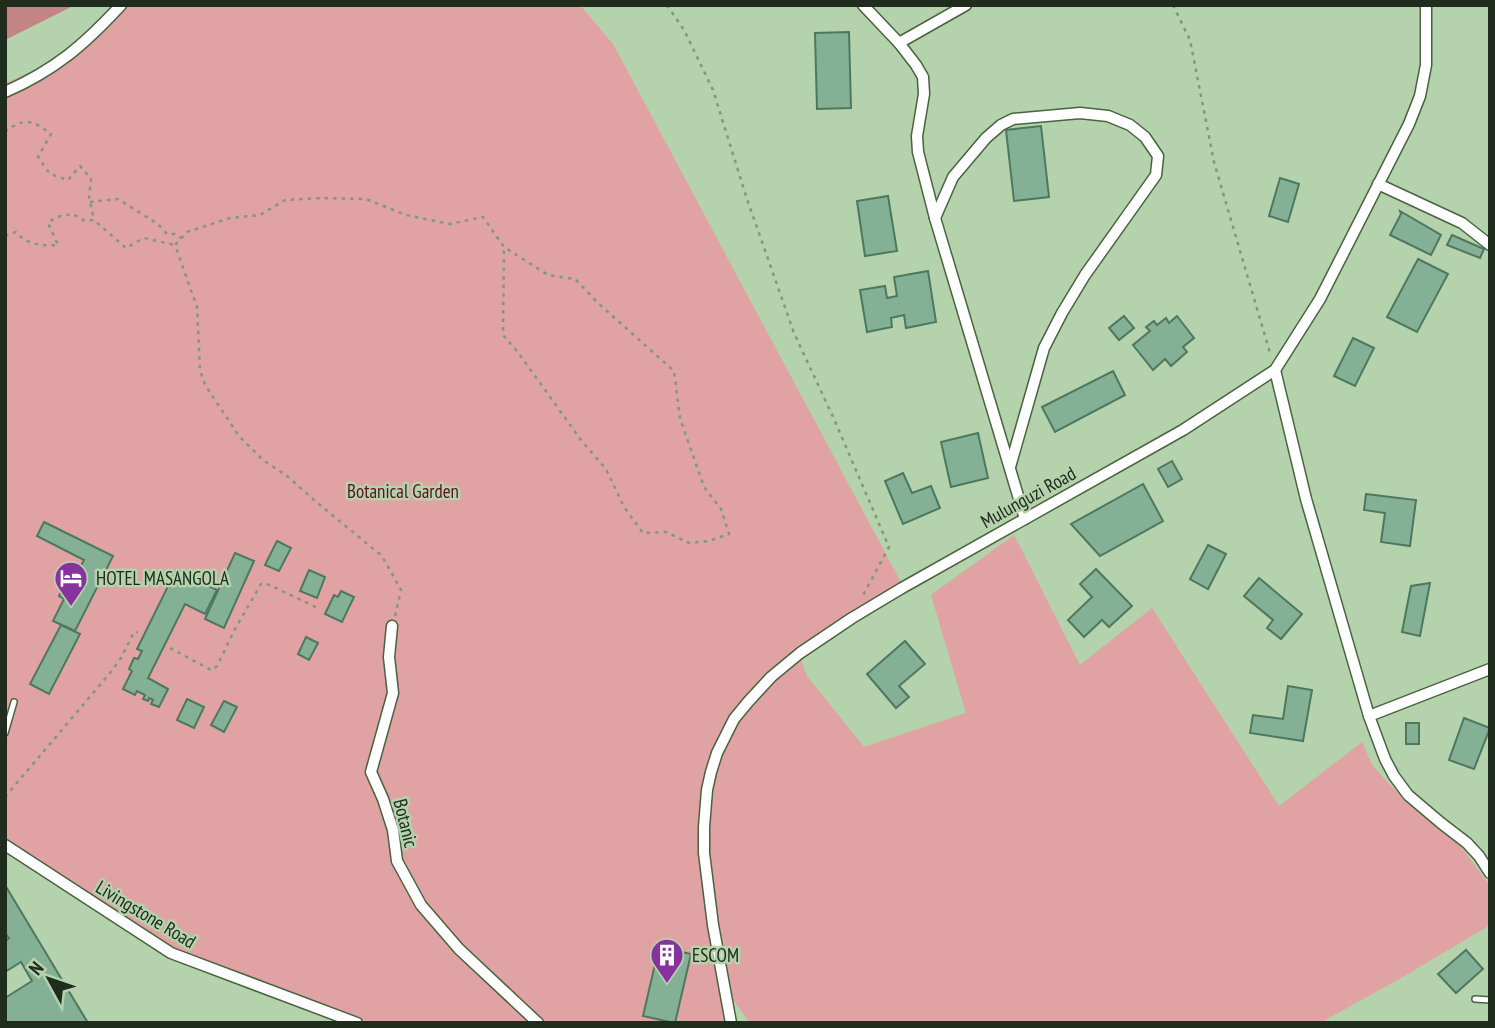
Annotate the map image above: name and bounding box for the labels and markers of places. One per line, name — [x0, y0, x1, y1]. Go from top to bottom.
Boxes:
hotel icon: HOTEL MASANGOLA — [52, 559, 90, 608]
place label: HOTEL MASANGOLA — [96, 566, 229, 590]
building icon: ESCOM — [648, 936, 686, 985]
place label: ESCOM — [692, 943, 739, 967]

